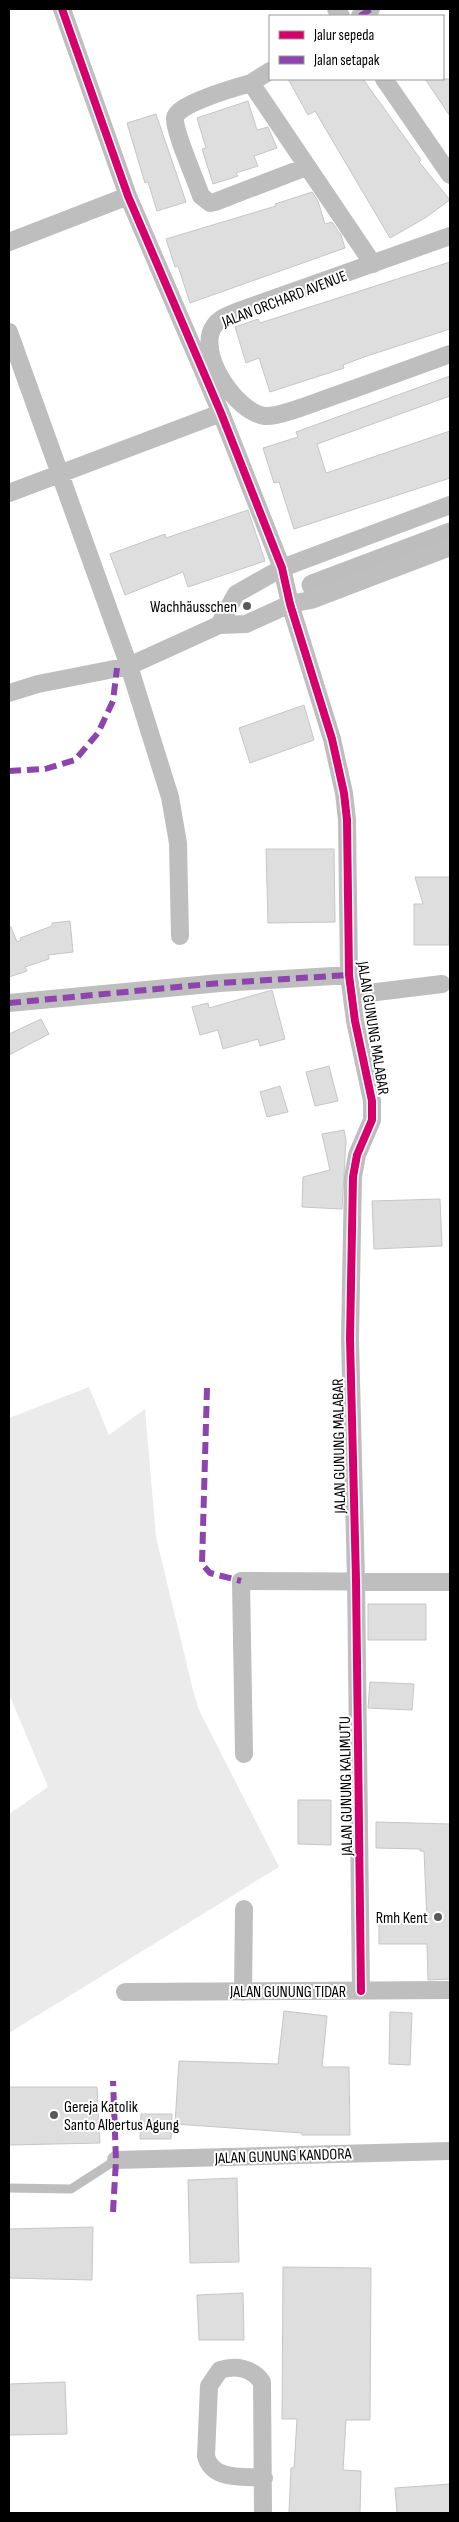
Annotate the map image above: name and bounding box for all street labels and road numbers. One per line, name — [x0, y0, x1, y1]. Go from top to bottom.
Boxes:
street label: JALAN ORCHARD AVENUE — [218, 267, 350, 332]
street label: JALAN GUNUNG MALABAR — [352, 959, 392, 1096]
street label: JALAN GUNUNG MALABAR — [329, 1378, 350, 1515]
street label: JALAN GUNUNG KALIMUTU — [336, 1716, 357, 1857]
street label: JALAN GUNUNG TIDAR — [229, 1983, 346, 2002]
street label: JALAN GUNUNG KANDORA — [213, 2145, 352, 2168]

